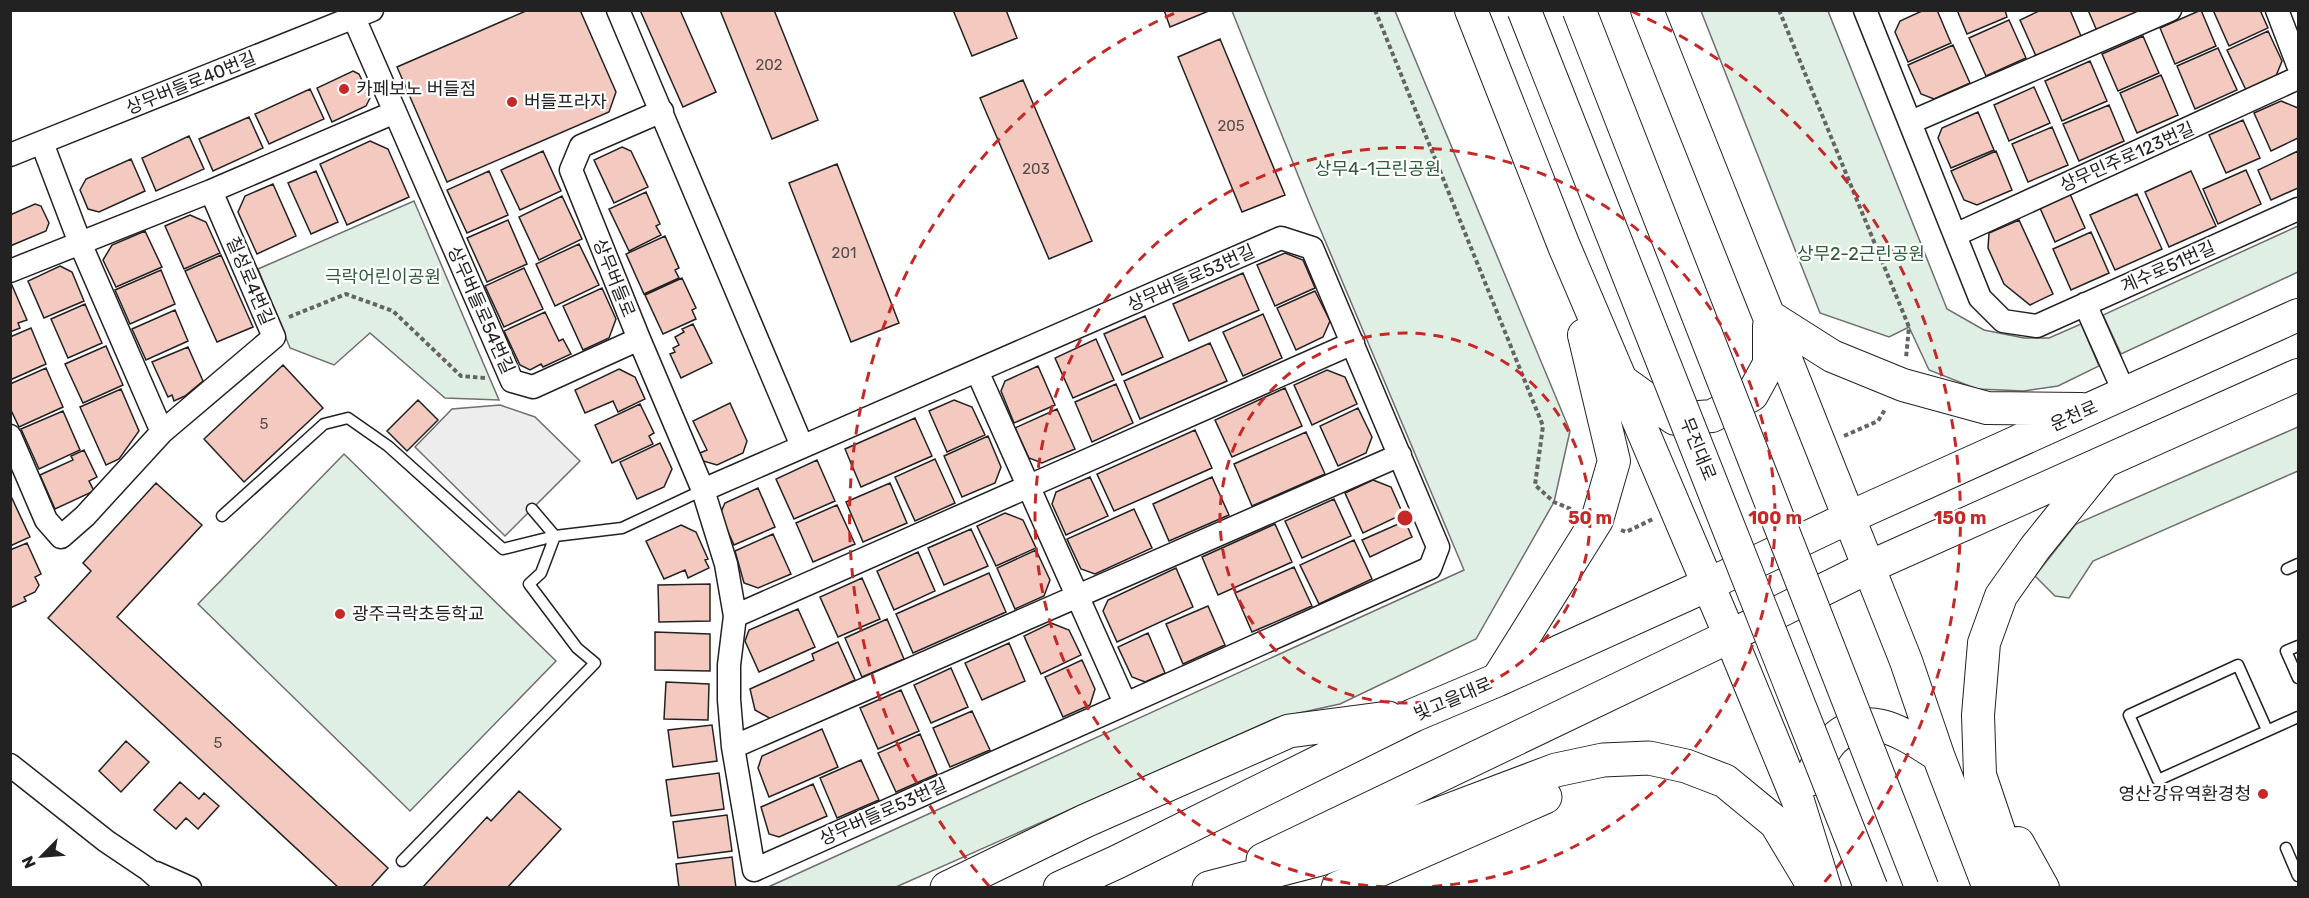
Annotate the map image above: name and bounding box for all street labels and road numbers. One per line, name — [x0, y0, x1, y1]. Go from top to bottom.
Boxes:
street label: 상무버들로40번길 — [123, 47, 259, 119]
street label: 상무민주로123번길 — [2056, 117, 2198, 197]
street label: 칠성로4번길 — [222, 233, 278, 329]
street label: 상무버들로 — [588, 235, 640, 321]
street label: 계수로51번길 — [2117, 236, 2219, 298]
street label: 상무버들로53번길 — [1124, 240, 1258, 316]
street label: 상무버들로54번길 — [443, 243, 519, 377]
street label: 운천로 — [2047, 396, 2101, 436]
street label: 무진대로 — [1675, 414, 1721, 484]
street label: 빛고을대로 — [1411, 673, 1495, 725]
street label: 상무버들로53번길 — [816, 774, 950, 850]

